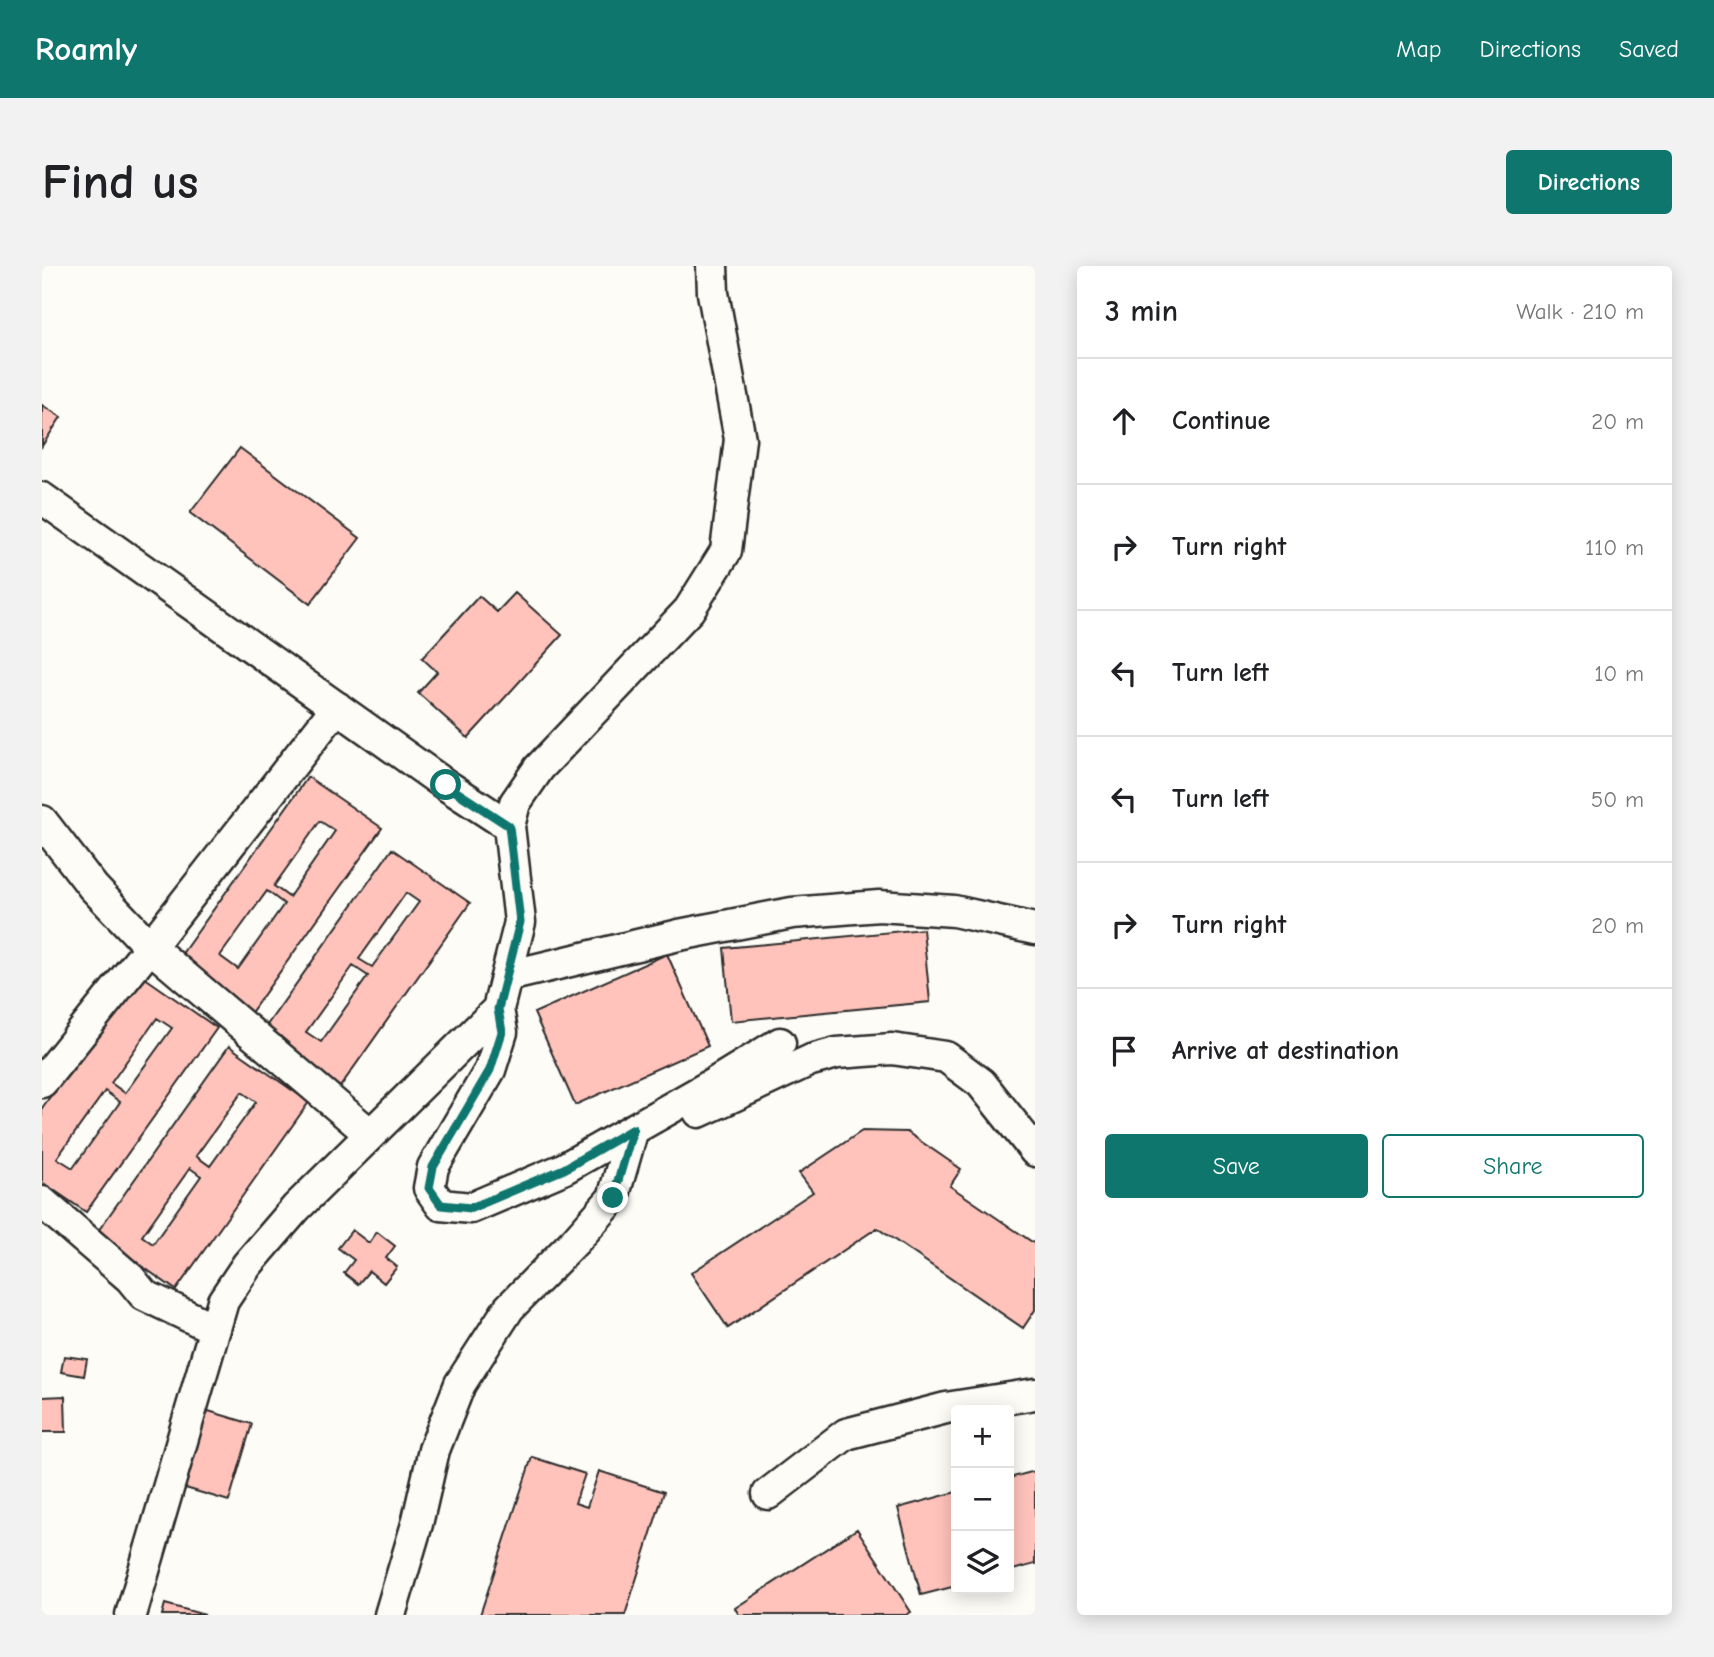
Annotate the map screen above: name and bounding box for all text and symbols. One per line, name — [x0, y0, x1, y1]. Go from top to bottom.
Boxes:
text: Roamly — [35, 30, 137, 68]
text: Map — [1396, 35, 1442, 63]
text: Directions — [1480, 35, 1581, 63]
text: Saved — [1619, 35, 1679, 63]
button: Directions — [1506, 150, 1672, 214]
text: Find us — [42, 154, 198, 210]
text: 3 min — [1105, 294, 1178, 329]
text: Walk · 210 m — [1516, 298, 1644, 325]
icon: ahead — [1105, 402, 1143, 440]
text: Continue — [1172, 406, 1270, 436]
text: 20 m — [1591, 408, 1644, 435]
icon: right — [1105, 528, 1143, 566]
text: Turn right — [1172, 532, 1286, 562]
text: 110 m — [1585, 534, 1644, 561]
icon: left — [1105, 654, 1143, 692]
text: Turn left — [1172, 658, 1269, 688]
text: 10 m — [1594, 660, 1644, 687]
route start — [430, 769, 461, 800]
icon: left — [1105, 780, 1143, 818]
text: Turn left — [1172, 784, 1269, 814]
text: 50 m — [1591, 786, 1644, 813]
icon: right — [1105, 906, 1143, 944]
text: Turn right — [1172, 910, 1286, 940]
text: 20 m — [1591, 912, 1644, 939]
icon: arrive — [1105, 1032, 1143, 1070]
text: Arrive at destination — [1172, 1036, 1399, 1066]
button: Save — [1105, 1134, 1368, 1198]
button: Share — [1382, 1134, 1644, 1198]
route end — [597, 1182, 628, 1213]
map controls — [951, 1405, 1014, 1594]
button: + — [951, 1405, 1014, 1468]
button: − — [951, 1468, 1014, 1531]
button: layers — [951, 1531, 1014, 1594]

